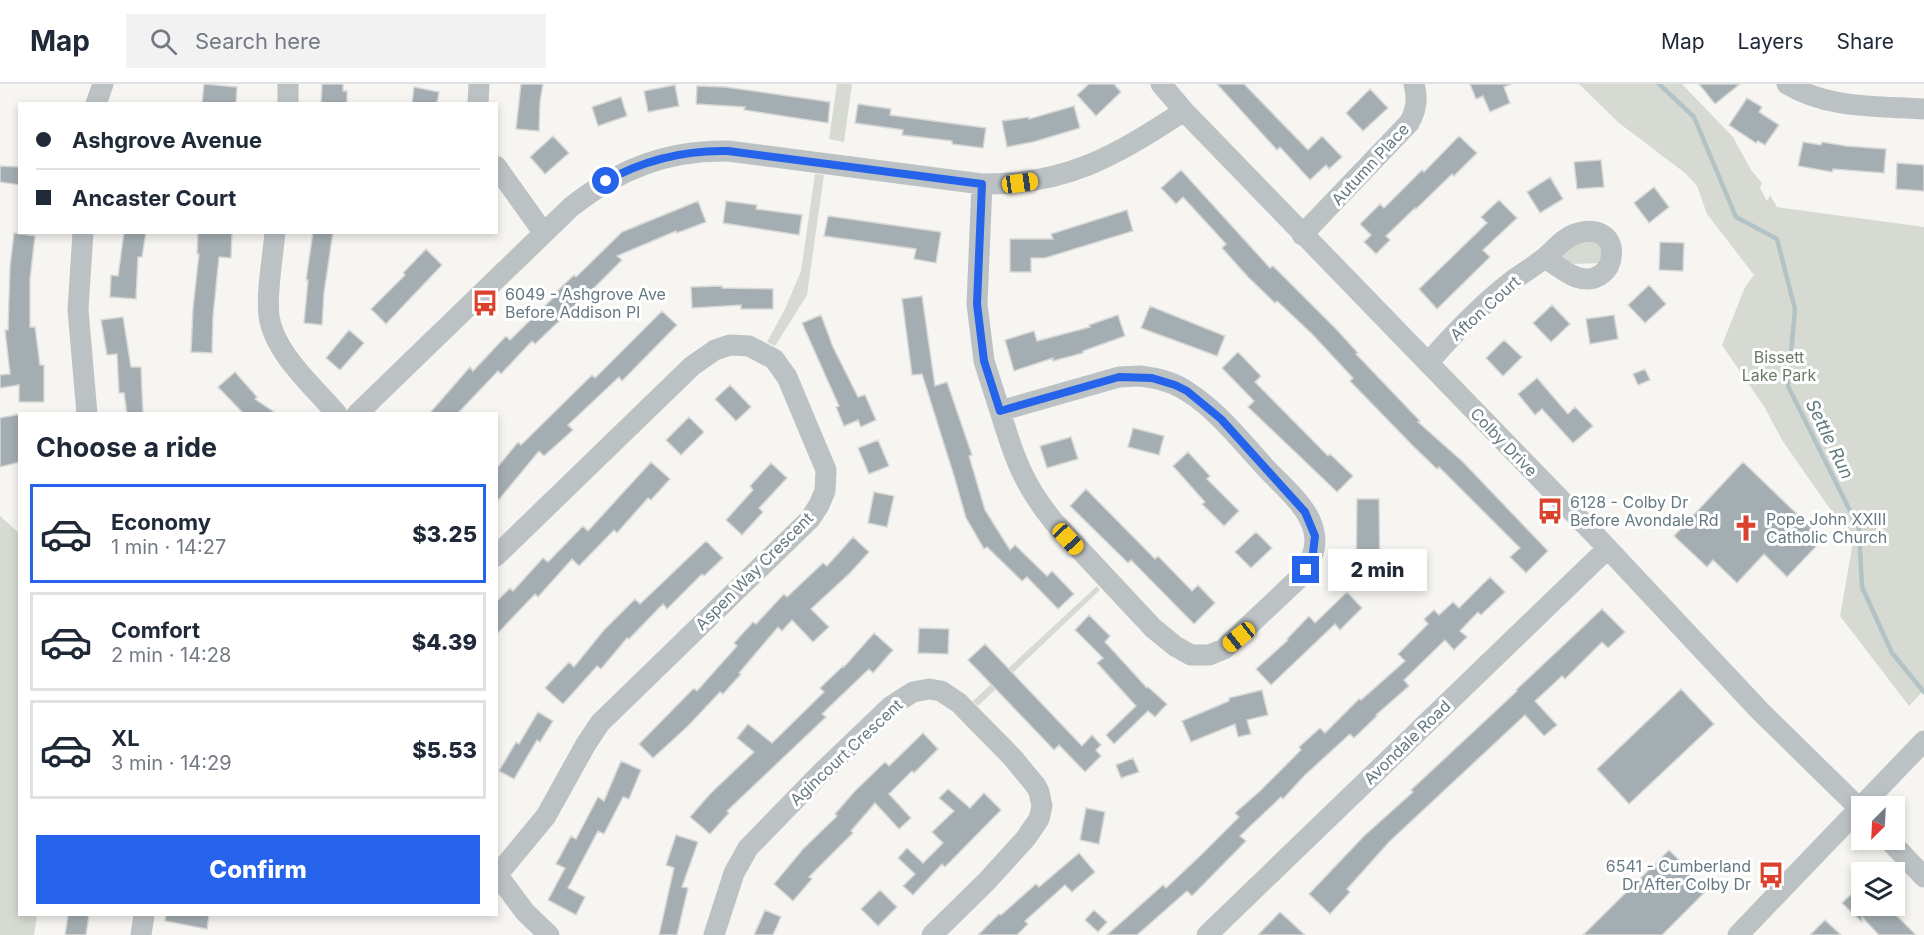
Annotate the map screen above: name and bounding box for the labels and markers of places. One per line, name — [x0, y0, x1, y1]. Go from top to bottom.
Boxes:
place label: 6049 - Ashgrove Ave Before Addison Pl — [505, 284, 666, 322]
bus stop icon: 6049 - Ashgrove Ave Before Addison Pl — [470, 288, 500, 318]
place label: 6128 - Colby Dr Before Avondale Rd — [1570, 492, 1718, 530]
bus stop icon: 6128 - Colby Dr Before Avondale Rd — [1535, 496, 1565, 526]
place label: Pope John XXIII Catholic Church — [1766, 509, 1887, 547]
church icon: Pope John XXIII Catholic Church — [1731, 513, 1761, 543]
place label: 6541 - Cumberland Dr After Colby Dr — [1606, 856, 1751, 894]
bus stop icon: 6541 - Cumberland Dr After Colby Dr — [1756, 860, 1786, 890]

